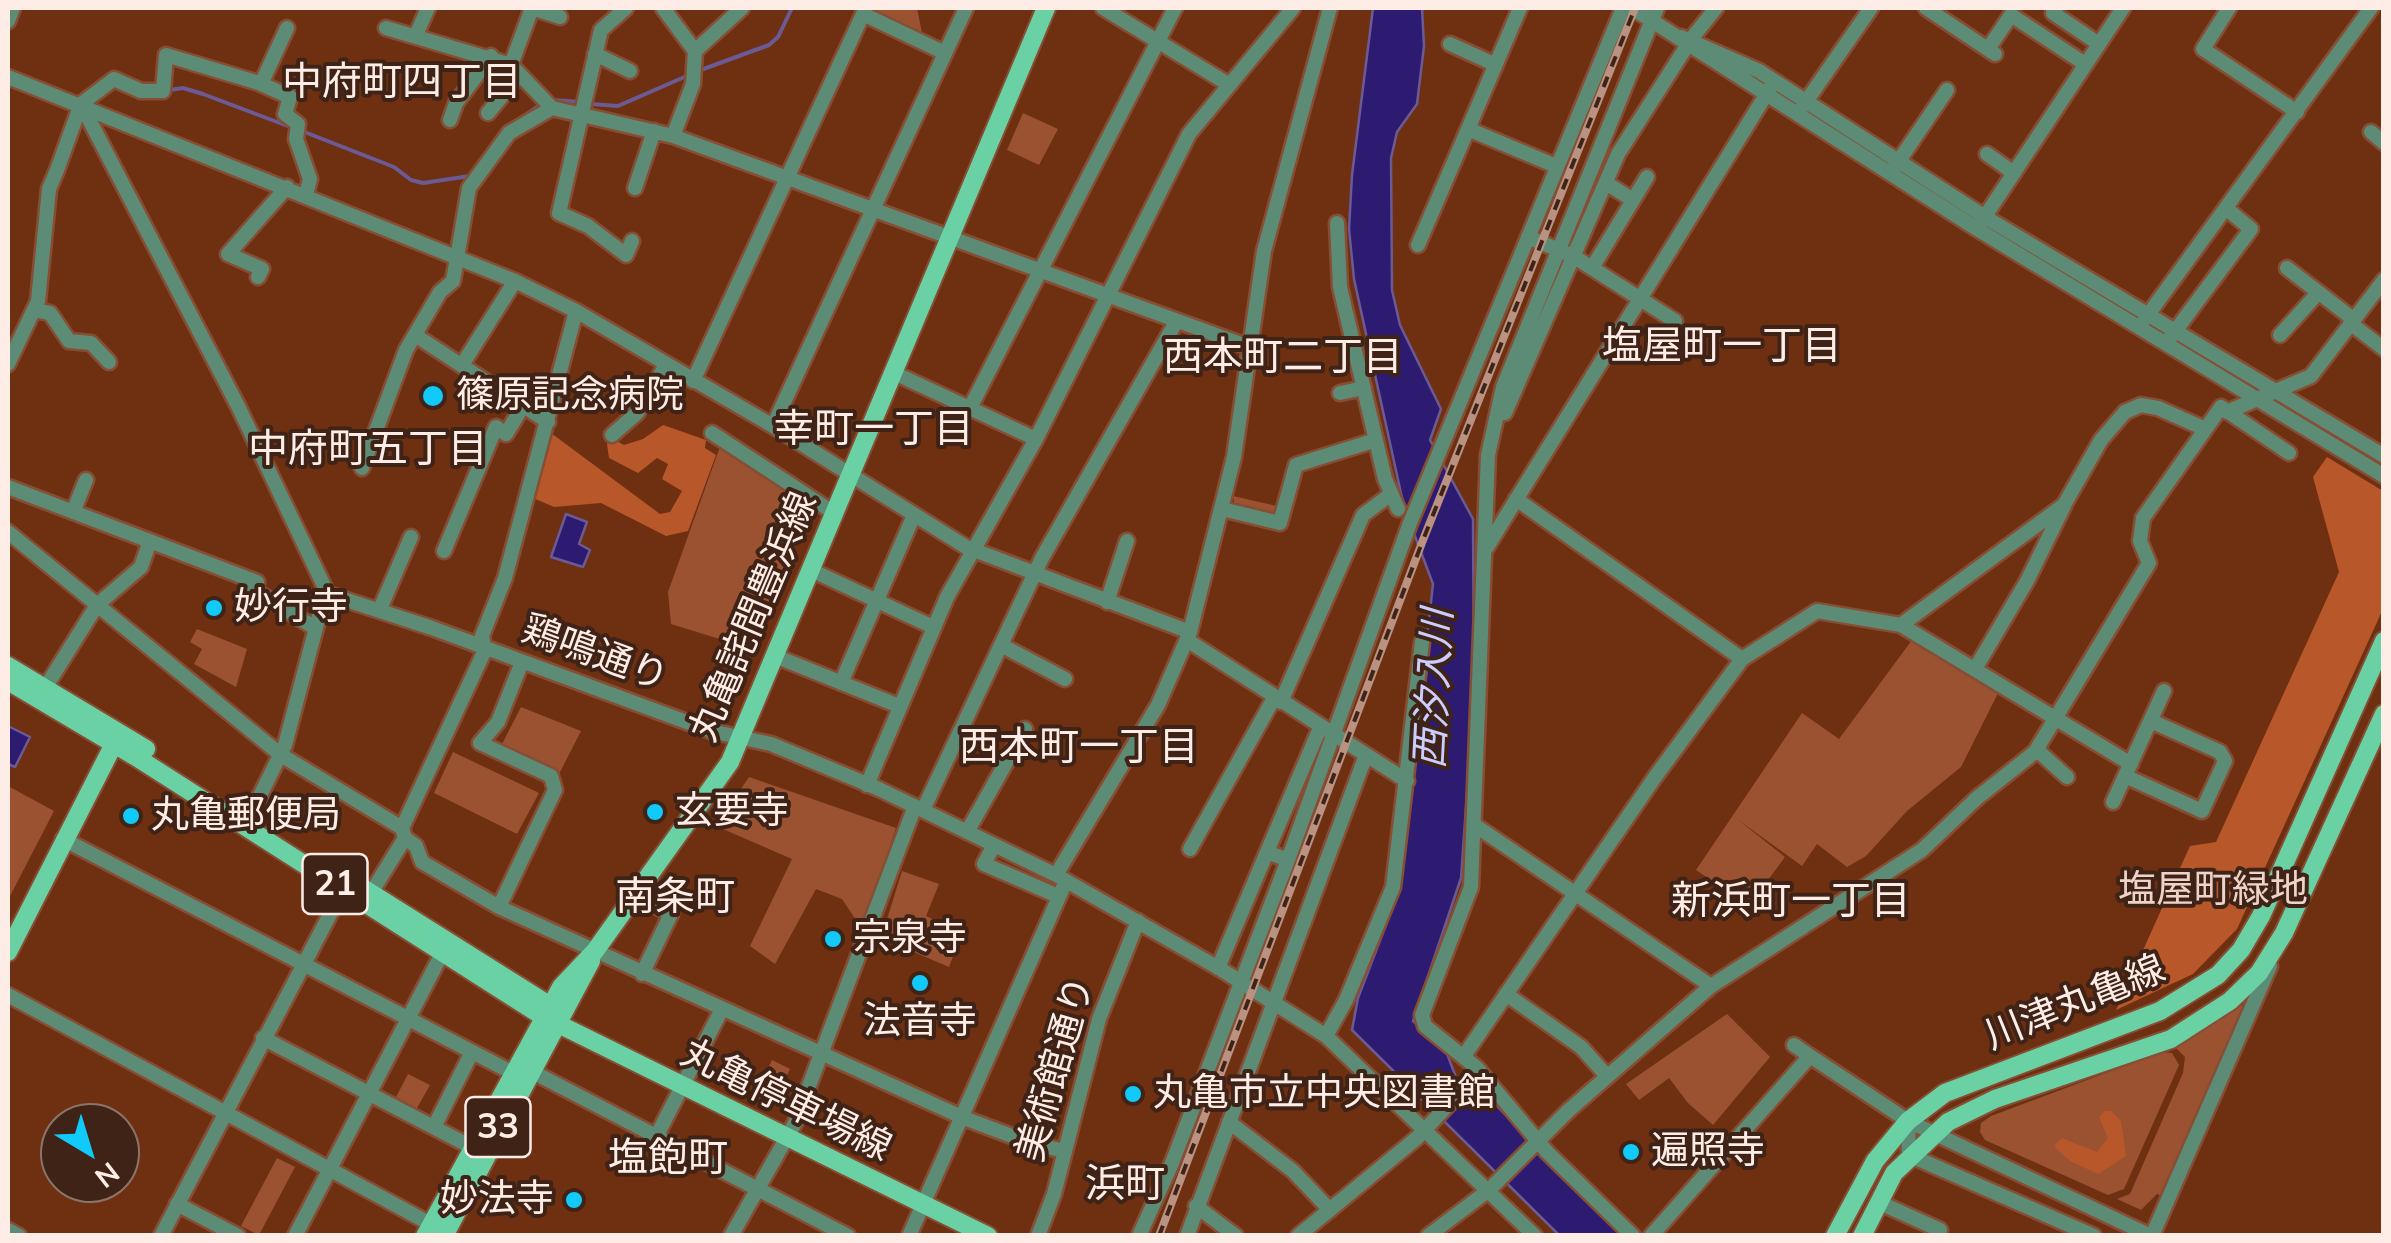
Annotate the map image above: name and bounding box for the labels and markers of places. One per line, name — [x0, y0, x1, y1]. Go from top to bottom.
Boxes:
place label: 篠原記念病院 — [456, 373, 684, 419]
marker: 篠原記念病院 — [420, 383, 446, 409]
place label: 妙行寺 — [234, 585, 348, 631]
marker: 妙行寺 — [203, 597, 225, 619]
place label: 玄要寺 — [675, 789, 789, 835]
place label: 丸亀郵便局 — [151, 793, 341, 839]
marker: 玄要寺 — [644, 801, 666, 823]
marker: 丸亀郵便局 — [120, 805, 142, 827]
place label: 宗泉寺 — [853, 916, 967, 962]
marker: 宗泉寺 — [822, 928, 844, 950]
marker: 法音寺 — [909, 972, 931, 994]
place label: 法音寺 — [863, 999, 977, 1045]
place label: 丸亀市立中央図書館 — [1153, 1071, 1495, 1117]
marker: 丸亀市立中央図書館 — [1122, 1083, 1144, 1105]
place label: 遍照寺 — [1651, 1129, 1765, 1175]
marker: 遍照寺 — [1620, 1141, 1642, 1163]
place label: 妙法寺 — [440, 1177, 554, 1223]
marker: 妙法寺 — [563, 1189, 585, 1211]

